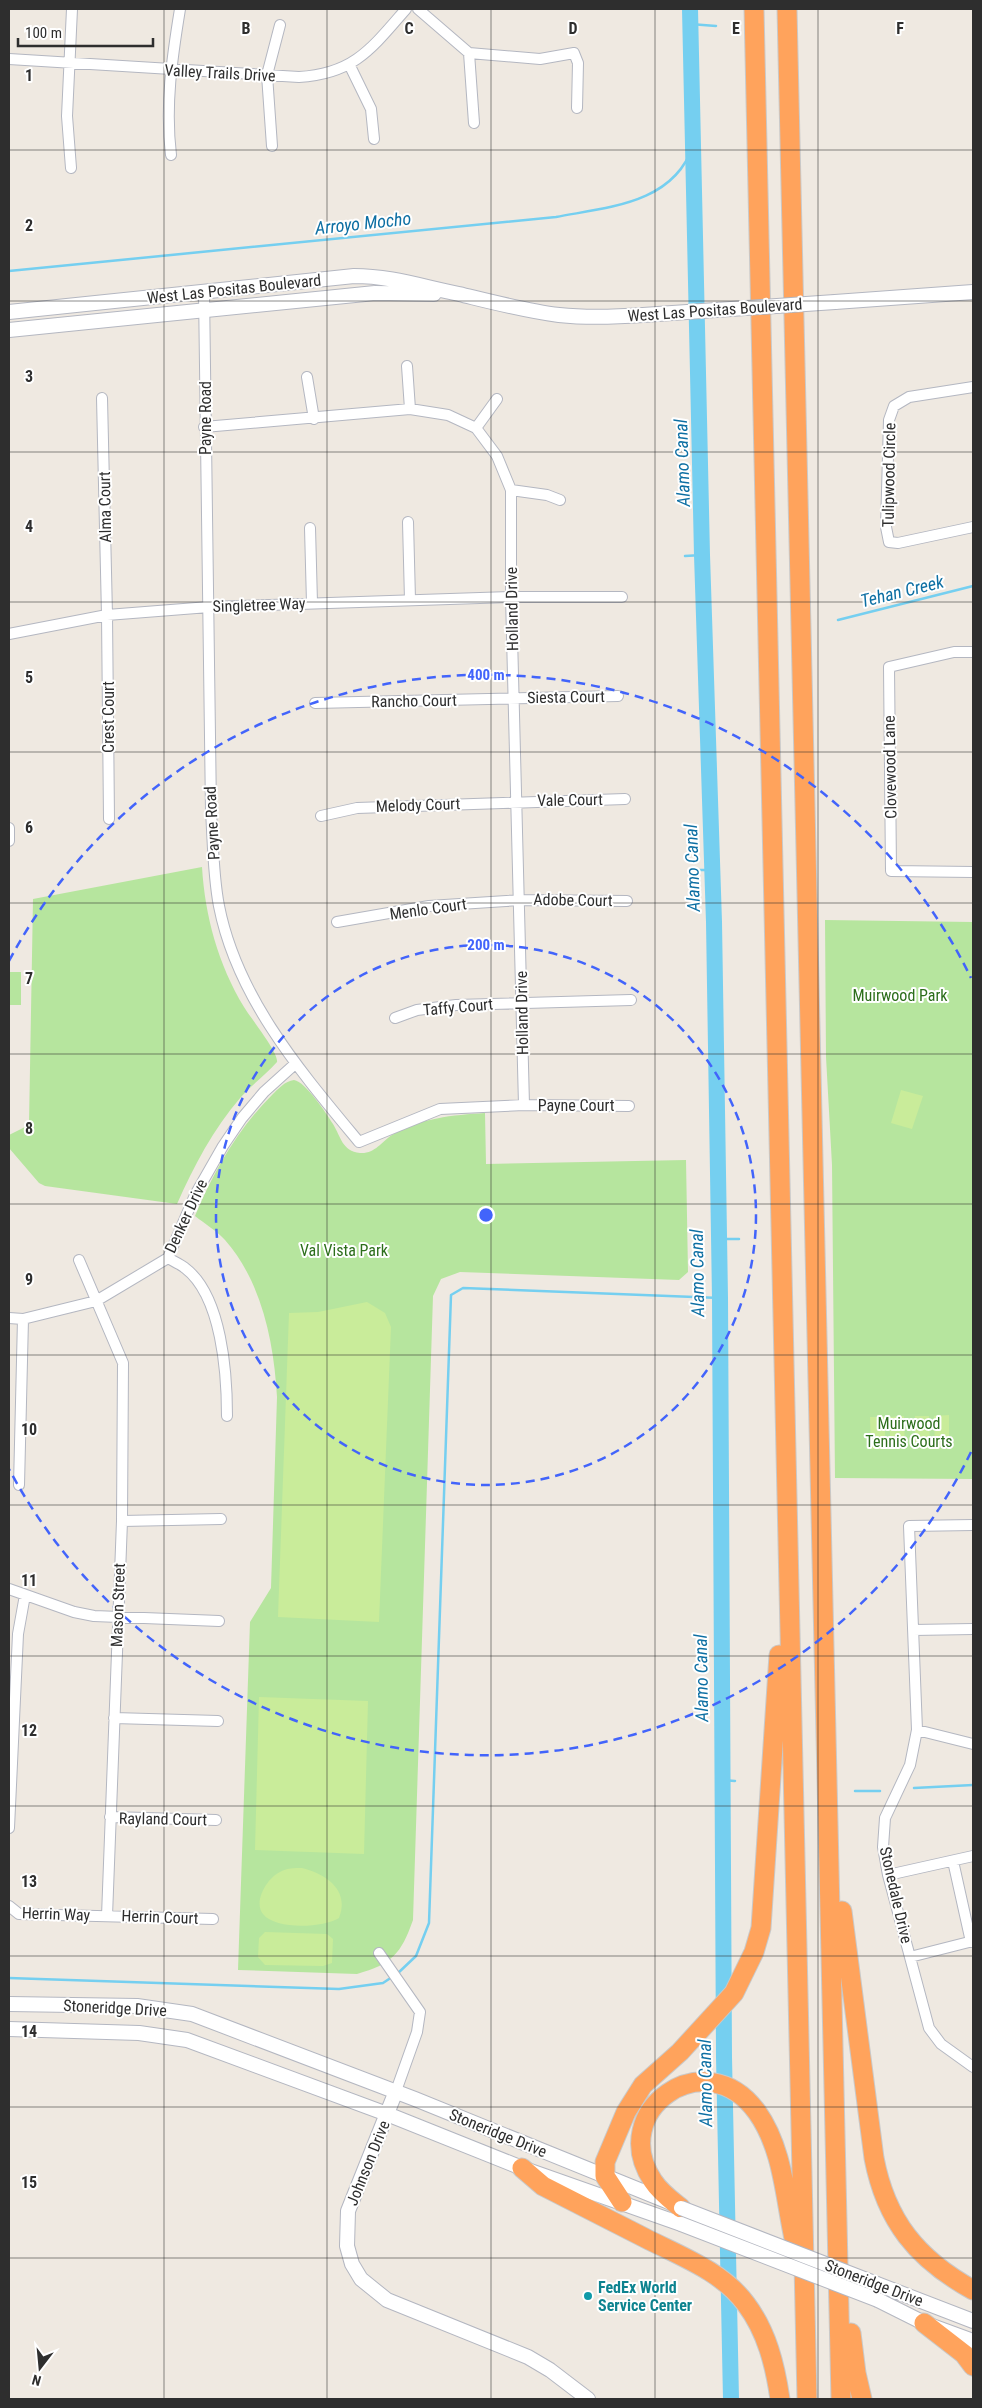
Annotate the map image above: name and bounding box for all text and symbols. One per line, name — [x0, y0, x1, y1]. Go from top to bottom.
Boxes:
scale bar — [18, 15, 152, 47]
text: B — [242, 19, 251, 38]
text: C — [404, 19, 414, 38]
text: D — [568, 19, 578, 38]
text: E — [732, 19, 740, 38]
text: F — [896, 19, 904, 38]
text: 100 m — [25, 24, 62, 42]
street label: Valley Trails Drive — [164, 61, 276, 85]
text: 1 — [25, 66, 33, 85]
water label: Arroyo Mocho — [313, 208, 412, 239]
text: 2 — [25, 216, 33, 235]
street label: West Las Positas Boulevard — [146, 270, 322, 308]
street label: West Las Positas Boulevard — [627, 294, 803, 326]
text: 3 — [25, 367, 33, 386]
street label: Payne Road — [196, 381, 215, 455]
water label: Alamo Canal — [670, 418, 694, 508]
street label: Tulipwood Circle — [879, 423, 899, 527]
street label: Alma Court — [95, 471, 115, 543]
text: 4 — [25, 517, 33, 536]
street label: Holland Drive — [502, 567, 522, 651]
water label: Tehan Creek — [858, 570, 947, 611]
street label: Singletree Way — [212, 594, 306, 616]
text: 400 m — [467, 666, 505, 684]
text: 5 — [25, 668, 33, 687]
street label: Crest Court — [99, 681, 118, 753]
street label: Siesta Court — [527, 687, 605, 707]
street label: Rancho Court — [371, 691, 457, 711]
street label: Clovewood Lane — [880, 715, 900, 819]
street label: Payne Road — [201, 786, 223, 860]
street label: Vale Court — [537, 790, 603, 810]
street label: Melody Court — [375, 794, 461, 816]
text: 6 — [25, 818, 33, 837]
water label: Alamo Canal — [680, 823, 704, 913]
street label: Adobe Court — [533, 890, 613, 910]
street label: Menlo Court — [388, 894, 468, 924]
text: 200 m — [467, 936, 505, 954]
text: 7 — [25, 969, 33, 988]
street label: Holland Drive — [512, 971, 532, 1055]
park label: Muirwood Park — [852, 986, 948, 1005]
street label: Taffy Court — [422, 994, 494, 1020]
street label: Payne Court — [538, 1096, 615, 1115]
text: 8 — [25, 1119, 33, 1138]
street label: Denker Drive — [161, 1176, 211, 1256]
centre of rings — [477, 1206, 495, 1224]
water label: Alamo Canal — [686, 1228, 708, 1318]
park label: Val Vista Park — [300, 1241, 389, 1260]
text: 9 — [25, 1270, 33, 1289]
park label: Muirwood Tennis Courts — [865, 1414, 953, 1451]
text: 10 — [21, 1420, 37, 1439]
street label: Mason Street — [107, 1562, 129, 1647]
text: 11 — [21, 1571, 37, 1590]
water label: Alamo Canal — [690, 1633, 712, 1723]
text: 12 — [21, 1721, 37, 1740]
street label: Rayland Court — [119, 1809, 208, 1829]
street label: Stonedale Drive — [876, 1845, 916, 1945]
text: 13 — [21, 1872, 37, 1891]
street label: Herrin Way — [21, 1903, 91, 1925]
street label: Herrin Court — [121, 1906, 199, 1928]
street label: Stoneridge Drive — [63, 1996, 167, 2020]
text: 14 — [21, 2022, 37, 2041]
water label: Alamo Canal — [694, 2038, 716, 2128]
street label: Stoneridge Drive — [446, 2105, 550, 2161]
street label: Johnson Drive — [342, 2118, 394, 2208]
text: 15 — [21, 2173, 37, 2192]
street label: Stoneridge Drive — [822, 2256, 926, 2310]
place label: FedEx World Service Center — [598, 2278, 692, 2315]
marker: FedEx World Service Center — [582, 2290, 594, 2302]
north arrow — [15, 2343, 65, 2393]
text: N — [30, 2372, 43, 2389]

